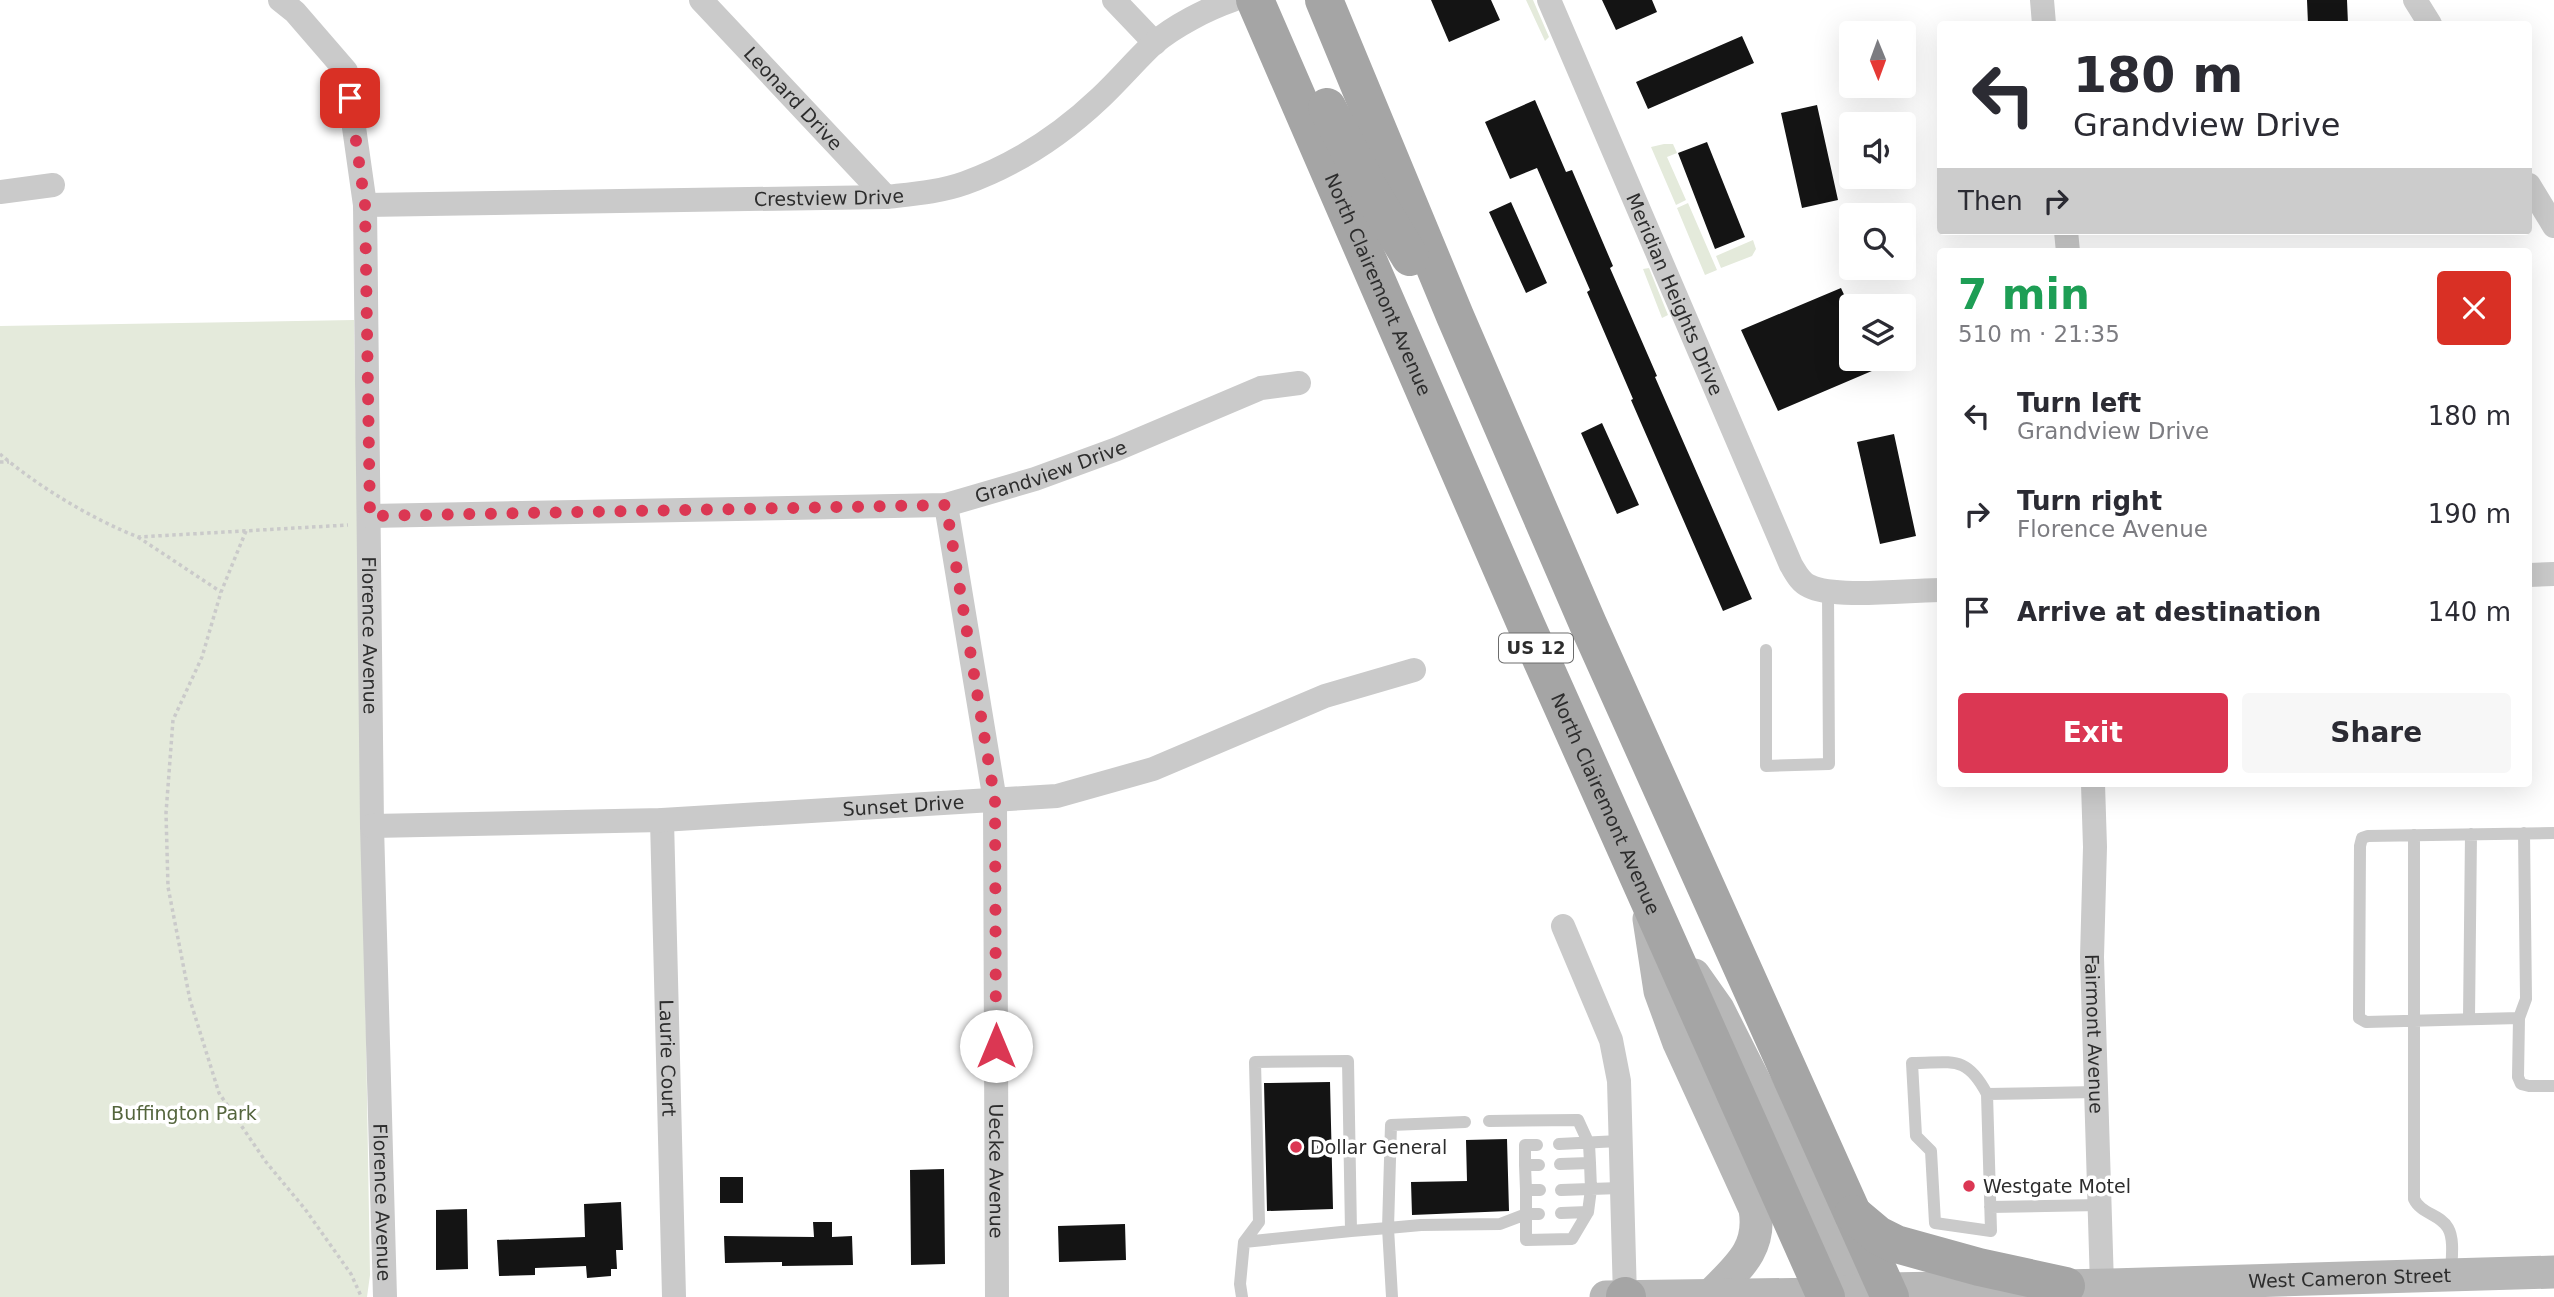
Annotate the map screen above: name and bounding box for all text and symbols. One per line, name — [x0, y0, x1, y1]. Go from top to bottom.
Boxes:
north arrow — [1839, 21, 1916, 98]
map controls — [1839, 21, 1916, 371]
street label: Leonard Drive — [740, 42, 847, 155]
text: 180 m — [2073, 47, 2243, 104]
icon: left — [1958, 49, 2049, 140]
pin — [320, 68, 380, 128]
icon: arrive — [331, 79, 369, 117]
text: Grandview Drive — [2073, 106, 2340, 144]
button: sound — [1839, 112, 1916, 189]
street label: North Clairemont Avenue — [1320, 170, 1436, 399]
icon: right — [2037, 182, 2075, 220]
street label: Crestview Drive — [754, 184, 905, 210]
text: Then — [1958, 186, 2023, 216]
street label: Meridian Heights Drive — [1622, 190, 1728, 399]
button: search — [1839, 203, 1916, 280]
text: 7 min — [1958, 270, 2090, 319]
button: close — [2437, 271, 2511, 345]
button: layers — [1839, 294, 1916, 371]
text: 510 m · 21:35 — [1958, 321, 2120, 347]
text: Turn left — [2017, 388, 2141, 418]
icon: left — [1958, 397, 1996, 435]
text: 180 m — [2428, 401, 2511, 431]
text: Grandview Drive — [2017, 418, 2209, 444]
street label: Grandview Drive — [972, 435, 1130, 507]
text: Turn right — [2017, 486, 2162, 516]
icon: right — [1958, 495, 1996, 533]
text: 190 m — [2428, 499, 2511, 529]
text: Florence Avenue — [2017, 516, 2208, 542]
street label: Florence Avenue — [358, 556, 382, 714]
icon: arrive — [1958, 593, 1996, 631]
text: Arrive at destination — [2017, 597, 2321, 627]
text: 140 m — [2428, 597, 2511, 627]
road number: US 12 — [1499, 634, 1573, 662]
street label: North Clairemont Avenue — [1547, 690, 1665, 918]
button: Exit — [1958, 693, 2228, 773]
button: Share — [2242, 693, 2511, 773]
street label: Sunset Drive — [842, 791, 965, 820]
street label: Fairmont Avenue — [2081, 954, 2108, 1114]
street label: Laurie Court — [656, 999, 680, 1117]
position arrow — [959, 1009, 1033, 1083]
park label: Buffington Park — [111, 1102, 257, 1124]
street label: Uecke Avenue — [985, 1104, 1008, 1238]
street label: Florence Avenue — [369, 1123, 396, 1281]
place label: Dollar General — [1310, 1136, 1447, 1158]
marker: Dollar General — [1288, 1139, 1304, 1155]
place label: Westgate Motel — [1983, 1175, 2131, 1197]
marker: Westgate Motel — [1961, 1178, 1977, 1194]
street label: West Cameron Street — [2248, 1264, 2451, 1292]

